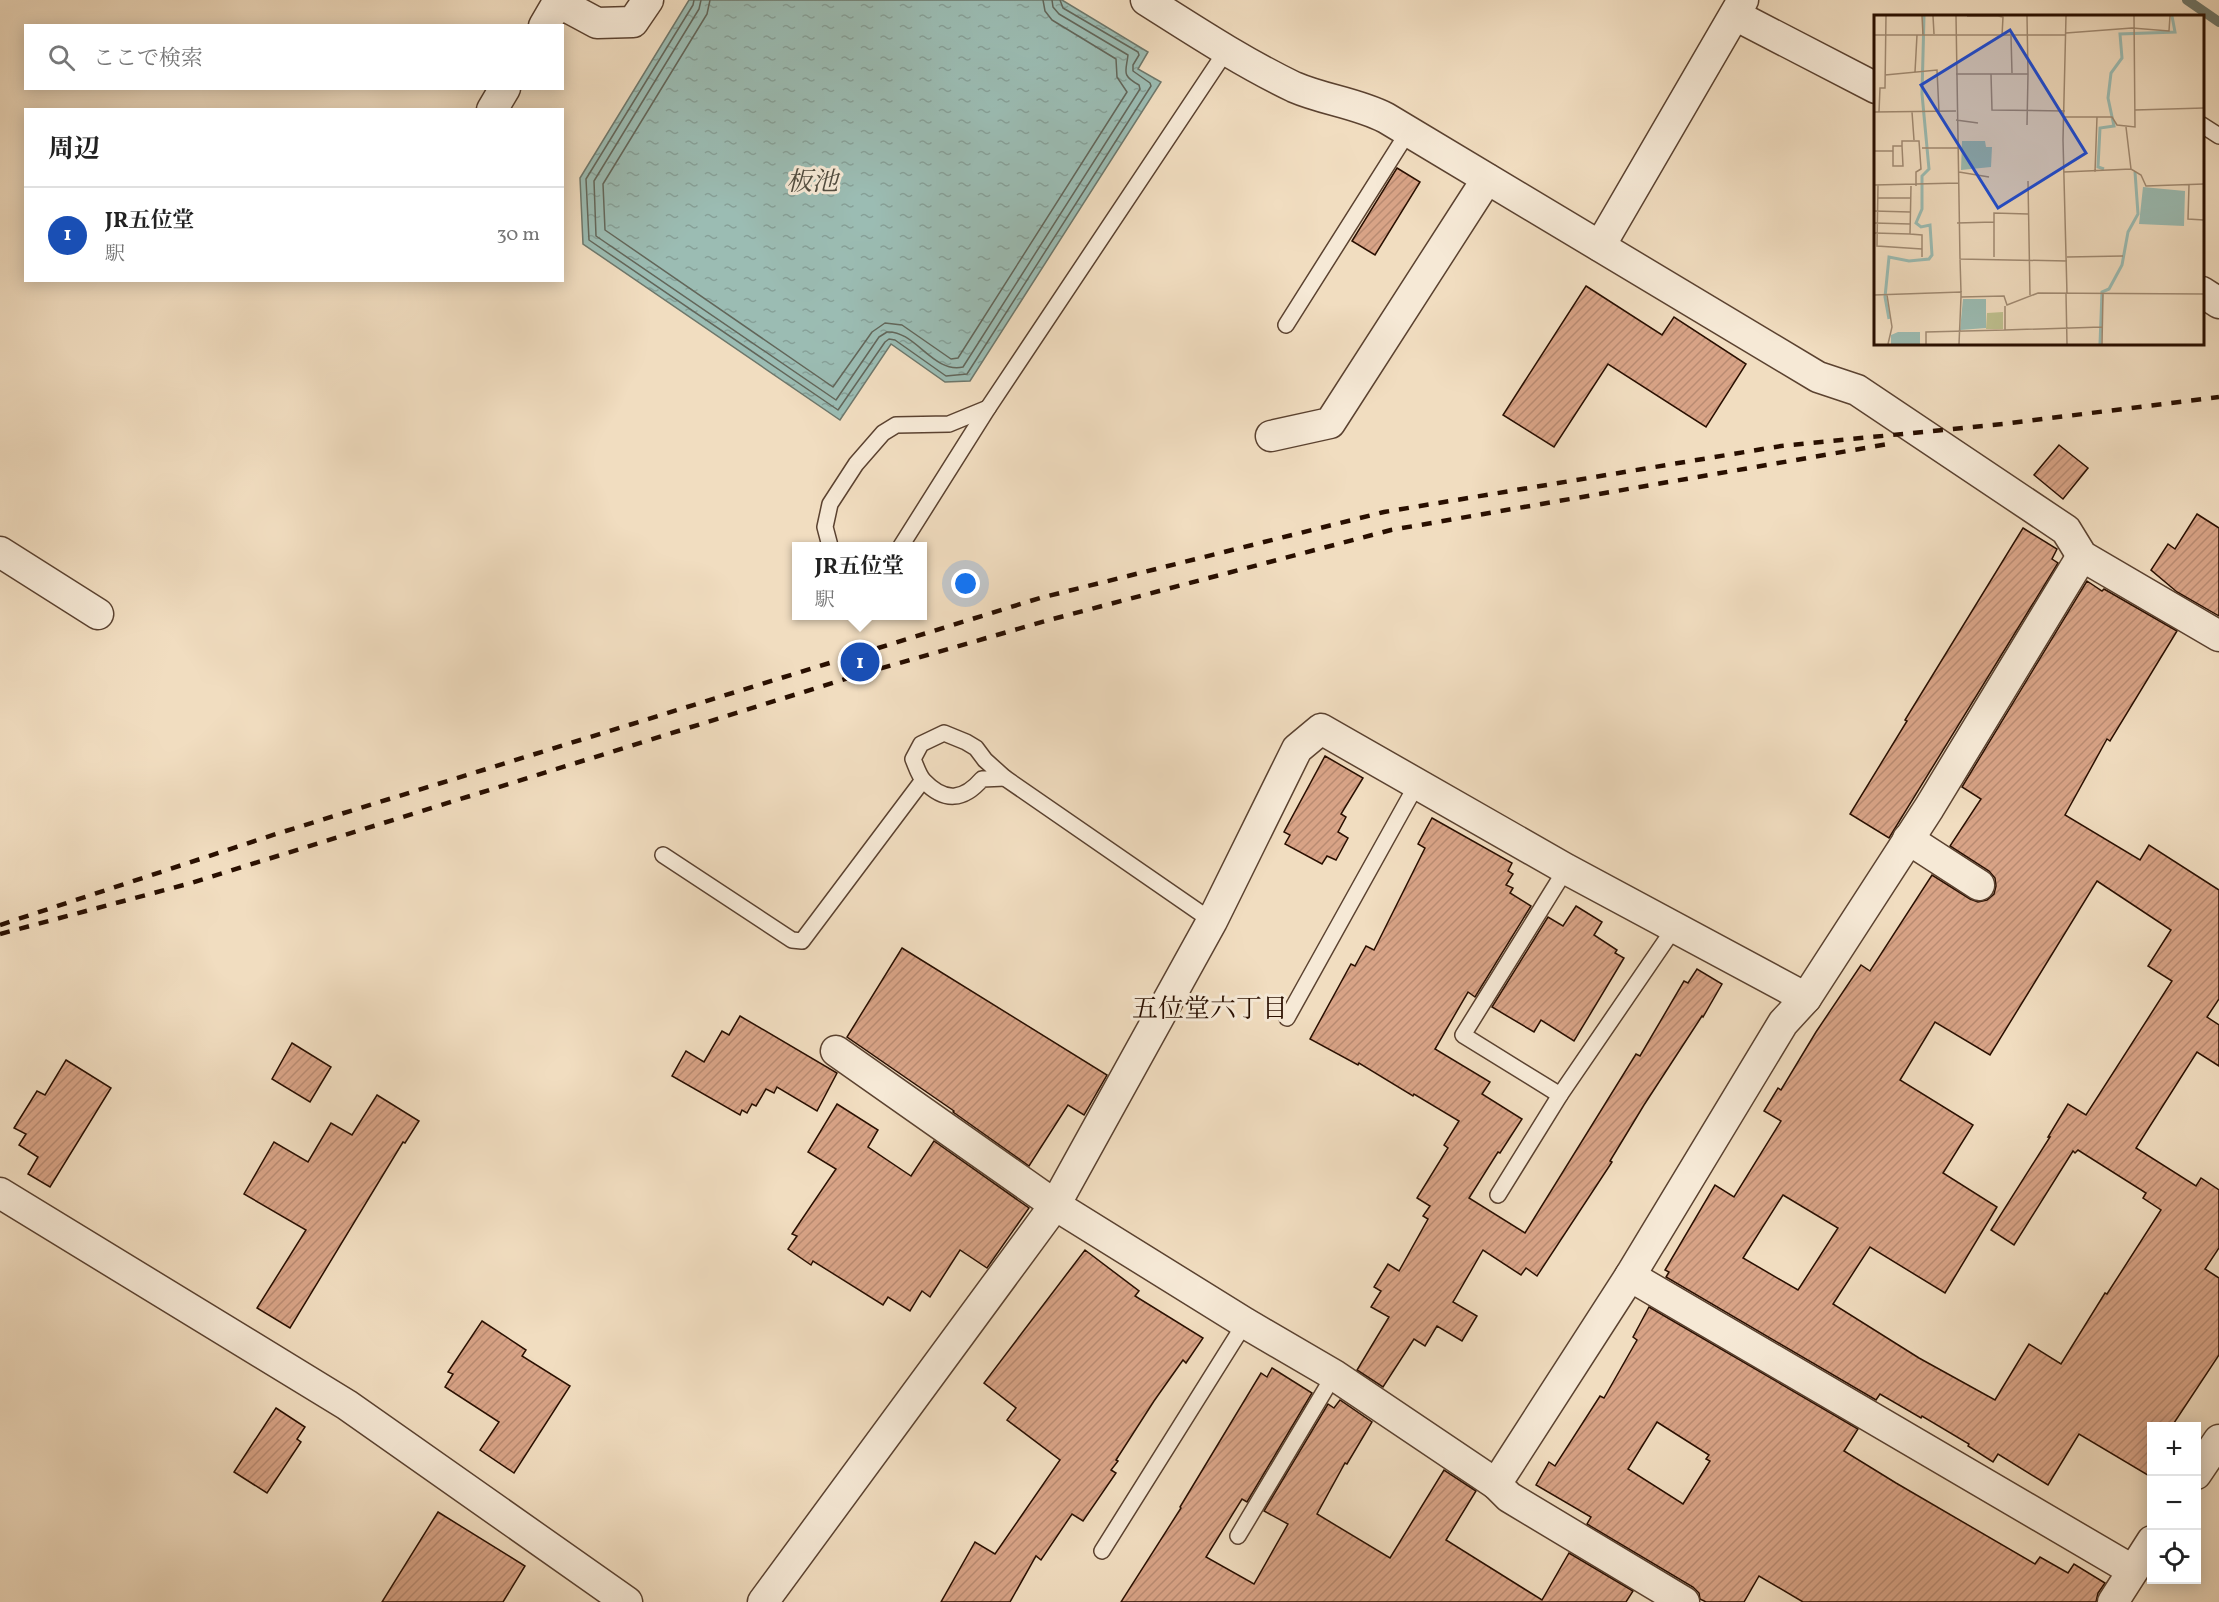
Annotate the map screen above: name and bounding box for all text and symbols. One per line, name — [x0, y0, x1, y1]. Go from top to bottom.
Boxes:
inset map — [1874, 15, 2204, 345]
search box — [24, 24, 564, 90]
icon: search — [45, 41, 78, 74]
text: ここで検索 — [93, 44, 203, 75]
text: 周辺 — [48, 132, 100, 168]
water label: 板池 — [786, 165, 841, 201]
text: JR五位堂 — [105, 206, 194, 237]
text: 1 — [63, 221, 72, 249]
text: 30 m — [496, 221, 540, 249]
text: 駅 — [105, 241, 125, 269]
popup — [792, 542, 927, 620]
text: JR五位堂 — [815, 552, 904, 583]
your location — [951, 569, 980, 598]
text: 駅 — [815, 587, 835, 615]
pin: 1 — [840, 640, 880, 684]
district label: 五位堂六丁目 — [1132, 992, 1288, 1028]
map controls — [2147, 1422, 2201, 1584]
button: + — [2147, 1422, 2201, 1476]
button: − — [2147, 1476, 2201, 1530]
button: locate — [2147, 1530, 2201, 1584]

